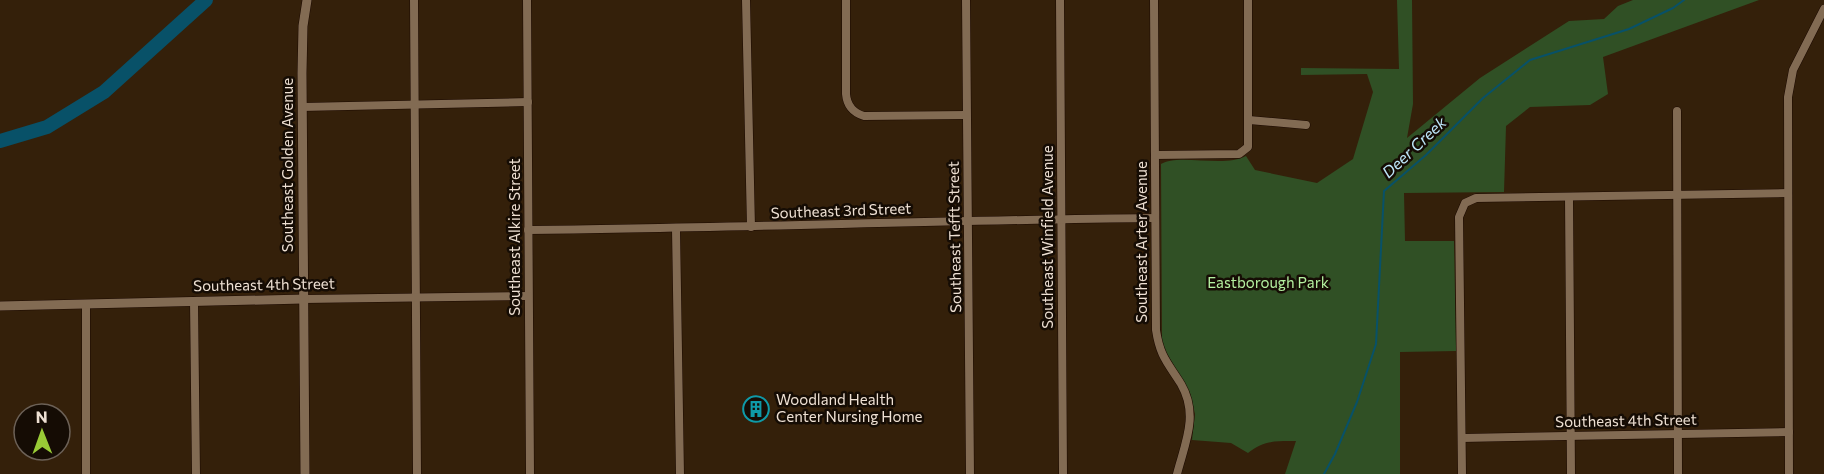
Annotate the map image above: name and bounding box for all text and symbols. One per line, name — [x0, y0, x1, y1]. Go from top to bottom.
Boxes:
street label: Southeast Golden Avenue — [278, 78, 296, 252]
water label: Deer Creek — [1378, 112, 1450, 181]
street label: Southeast Winfield Avenue — [1038, 145, 1056, 329]
street label: Southeast Alkire Street — [505, 158, 523, 316]
street label: Southeast Tefft Street — [944, 161, 964, 313]
street label: Southeast Arter Avenue — [1132, 161, 1150, 323]
street label: Southeast 3rd Street — [770, 199, 912, 221]
park label: Eastborough Park — [1207, 273, 1329, 291]
street label: Southeast 4th Street — [193, 274, 335, 294]
place label: Woodland Health Center Nursing Home — [776, 390, 923, 425]
building icon: Woodland Health Center Nursing Home — [741, 394, 771, 424]
north arrow — [12, 402, 72, 462]
text: N — [36, 407, 48, 426]
street label: Southeast 4th Street — [1555, 410, 1697, 430]

